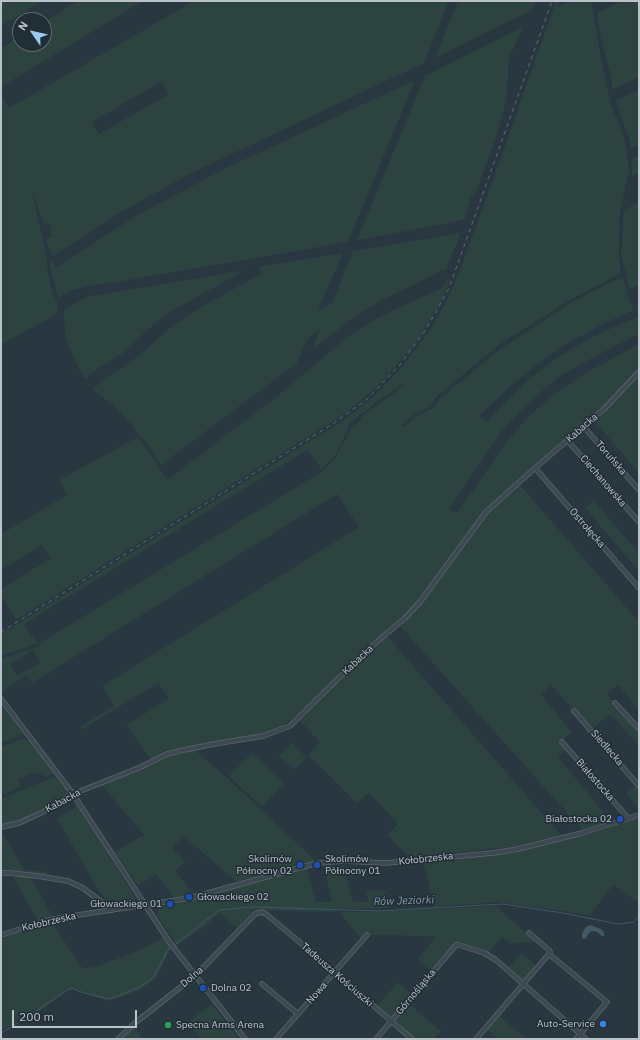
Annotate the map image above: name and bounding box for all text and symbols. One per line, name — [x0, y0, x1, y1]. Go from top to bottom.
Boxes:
north arrow — [12, 12, 52, 52]
text: N — [15, 19, 31, 33]
street label: Kabacka — [564, 411, 600, 445]
street label: Toruńska — [593, 439, 629, 477]
street label: Ciechanowska — [577, 453, 629, 509]
street label: Ostrołęcka — [567, 506, 607, 550]
street label: Kabacka — [340, 643, 376, 677]
street label: Siedlecka — [588, 728, 626, 768]
street label: Białostocka — [573, 756, 617, 804]
street label: Kabacka — [43, 787, 83, 815]
place label: Białostocka 02 — [545, 813, 612, 825]
marker: Białostocka 02 — [615, 814, 625, 824]
street label: Kołobrzeska — [398, 850, 454, 868]
place label: Skolimów Północny 02 — [237, 853, 292, 876]
place label: Skolimów Północny 01 — [325, 853, 380, 876]
marker: Skolimów Północny 02 — [295, 860, 305, 870]
marker: Skolimów Północny 01 — [312, 860, 322, 870]
place label: Głowackiego 02 — [197, 891, 269, 903]
marker: Głowackiego 02 — [184, 892, 194, 902]
water label: Rów Jeziorki — [373, 893, 435, 909]
place label: Głowackiego 01 — [90, 898, 162, 910]
marker: Głowackiego 01 — [165, 899, 175, 909]
street label: Kołobrzeska — [21, 910, 77, 934]
street label: Tadeusza Kościuszki — [299, 940, 375, 1010]
street label: Dolna — [178, 964, 206, 990]
street label: Górnośląska — [393, 967, 439, 1017]
street label: Nowa — [304, 979, 330, 1007]
place label: Dolna 02 — [211, 982, 251, 994]
marker: Dolna 02 — [198, 983, 208, 993]
scale bar — [14, 1002, 139, 1028]
text: 200 m — [19, 1009, 54, 1024]
place label: Auto-Service — [537, 1018, 595, 1030]
place label: Specna Arms Arena — [176, 1019, 264, 1031]
marker: Auto-Service — [598, 1019, 608, 1029]
marker: Specna Arms Arena — [163, 1020, 173, 1030]

